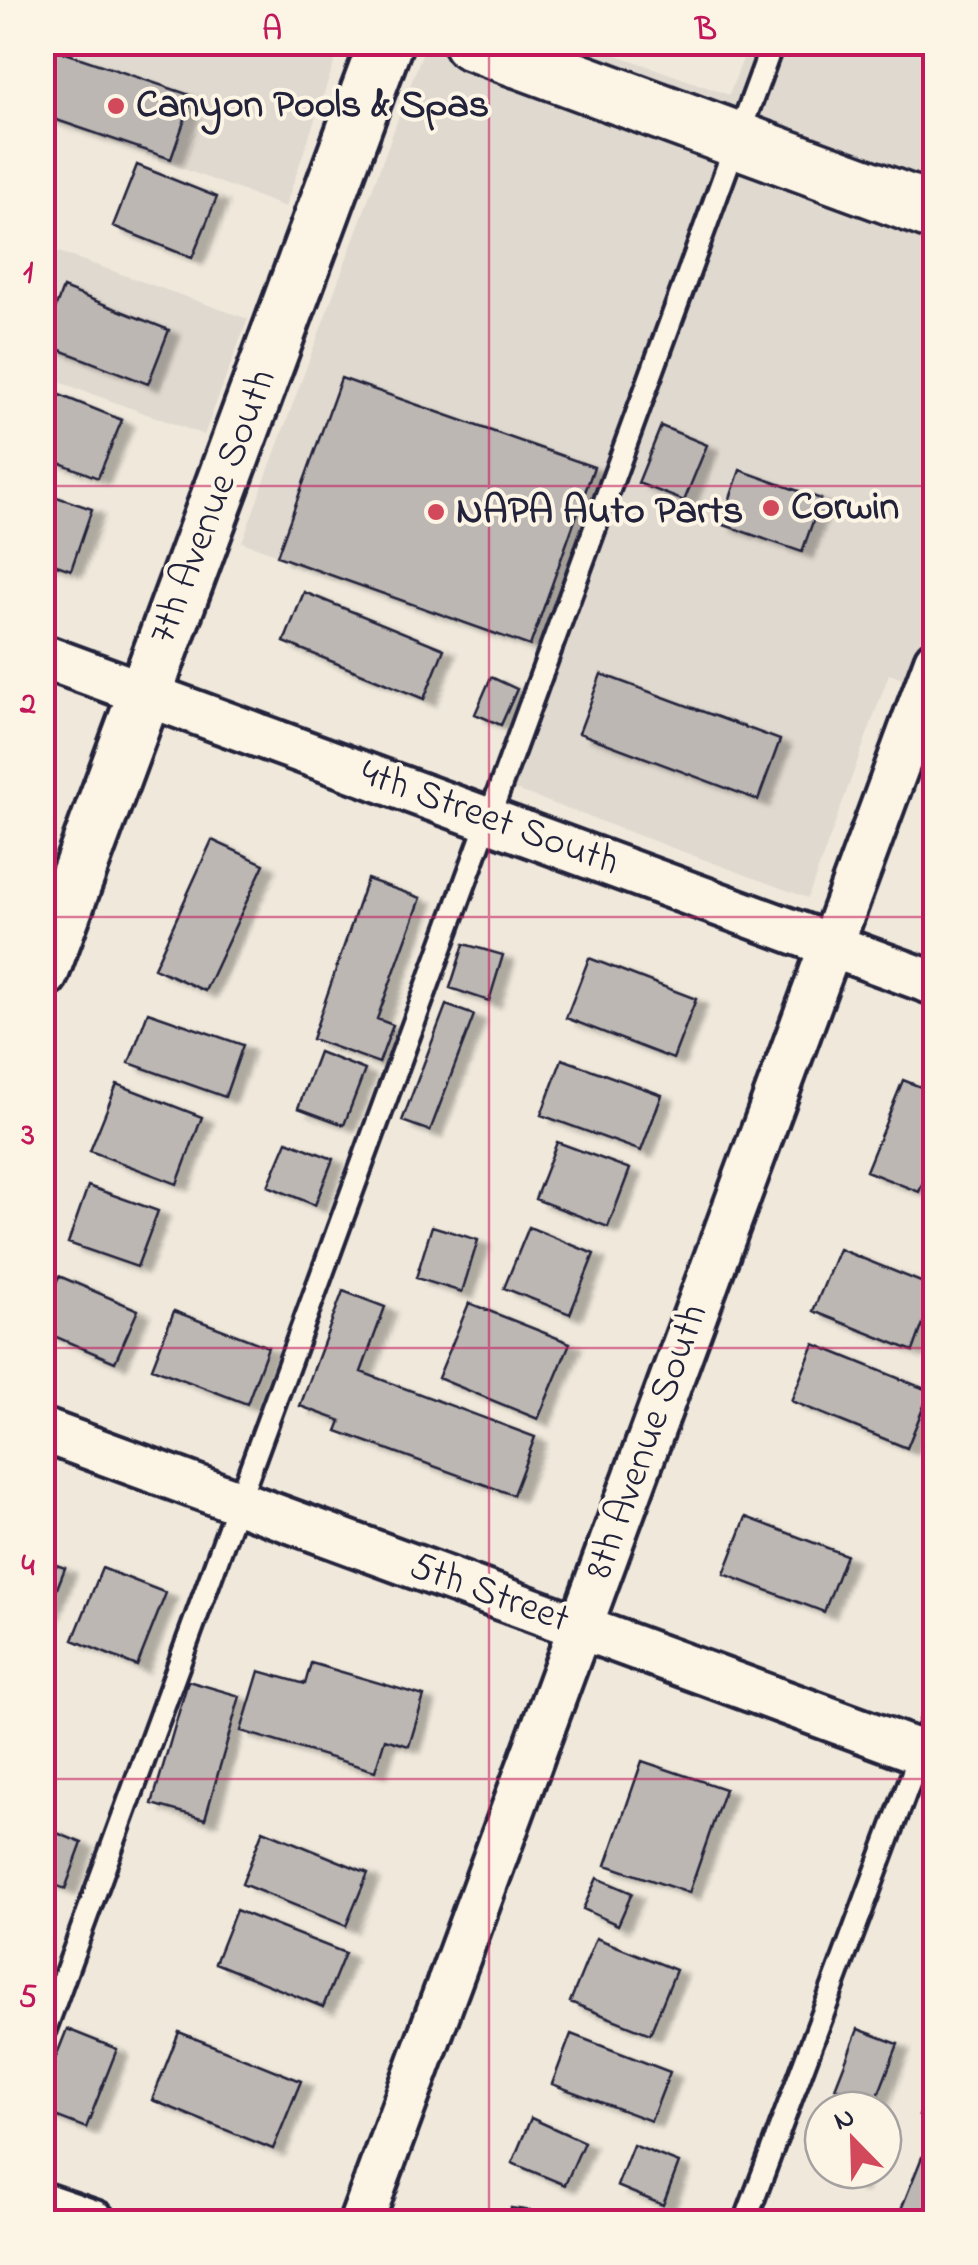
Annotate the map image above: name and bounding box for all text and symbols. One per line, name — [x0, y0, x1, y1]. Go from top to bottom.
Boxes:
text: A — [262, 8, 282, 55]
text: B — [693, 8, 717, 55]
place label: Canyon Pools & Spas — [136, 77, 489, 136]
marker: Canyon Pools & Spas — [105, 95, 127, 117]
text: 1 — [23, 251, 33, 298]
street label: 7th Avenue South — [134, 361, 294, 653]
place label: Corwin — [791, 479, 899, 538]
place label: NAPA Auto Parts — [456, 483, 743, 542]
marker: Corwin — [760, 497, 782, 519]
marker: NAPA Auto Parts — [425, 501, 447, 523]
text: 2 — [19, 682, 36, 729]
street label: 4th Street South — [351, 745, 627, 893]
text: 3 — [20, 1113, 35, 1160]
street label: 8th Avenue South — [571, 1296, 725, 1588]
street label: 5th Street — [401, 1538, 577, 1650]
text: 4 — [21, 1544, 35, 1591]
text: 5 — [19, 1975, 37, 2022]
north arrow — [803, 2090, 903, 2190]
text: N — [828, 2098, 861, 2143]

